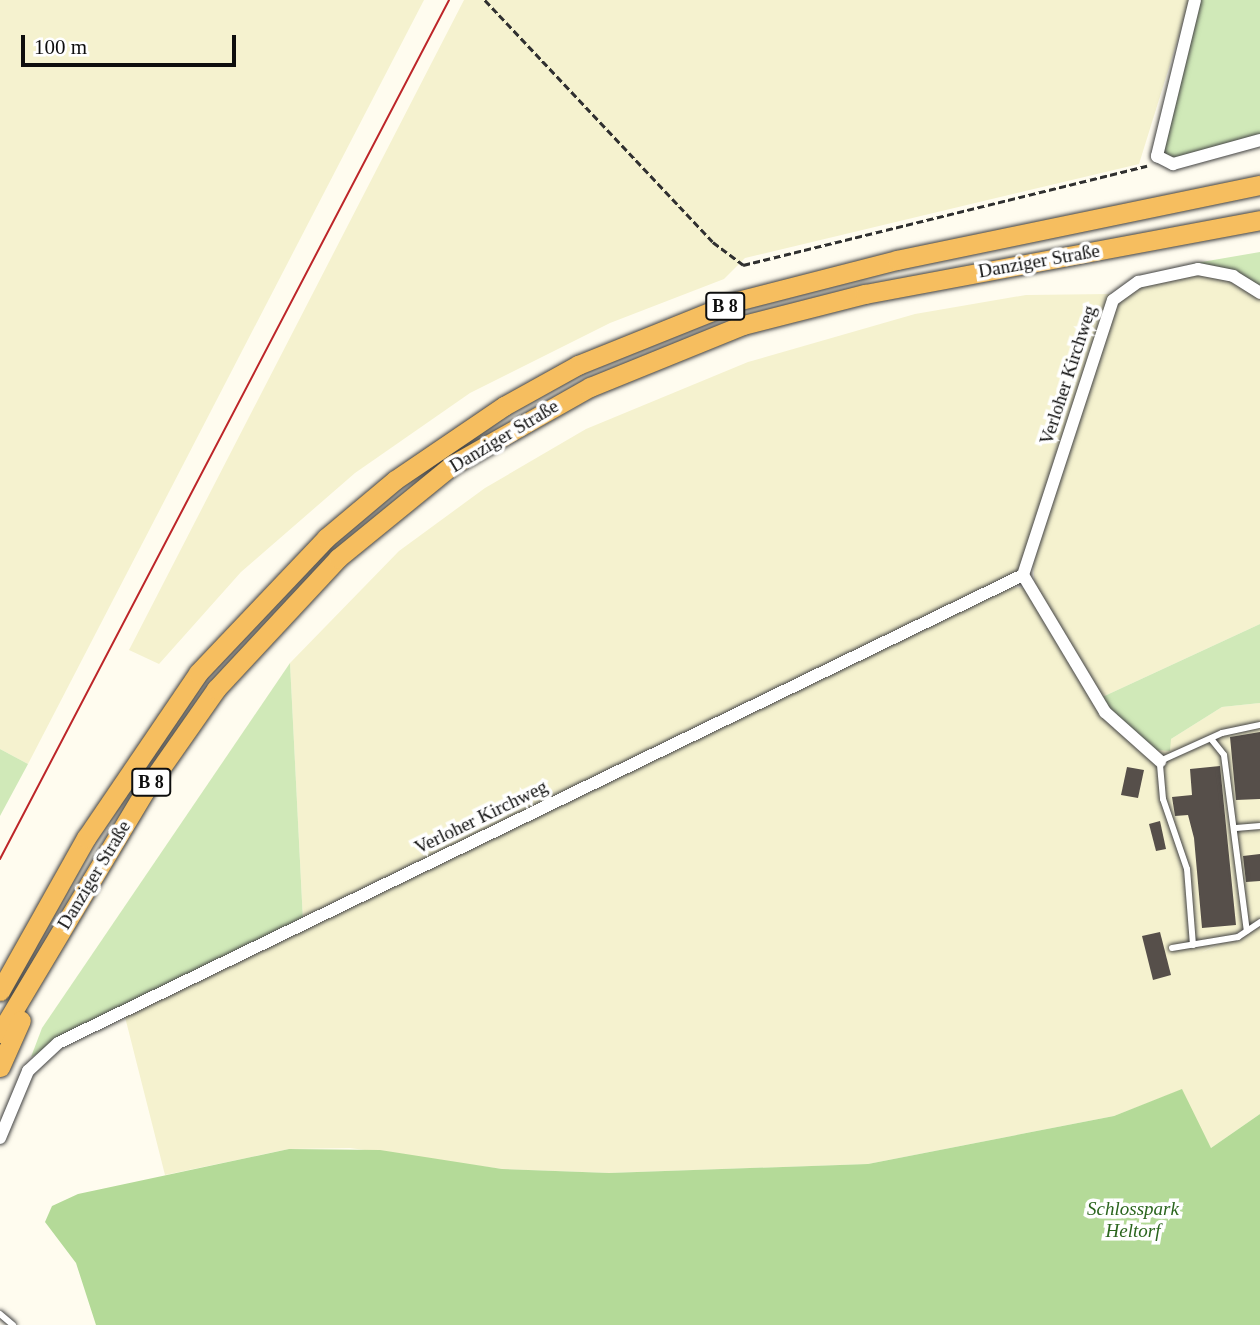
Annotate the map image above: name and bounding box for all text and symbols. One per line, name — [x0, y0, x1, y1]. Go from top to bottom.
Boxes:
scale bar — [24, 21, 240, 65]
text: 100 m — [34, 35, 87, 59]
street label: Danziger Straße — [976, 239, 1102, 283]
road number: B 8 — [704, 292, 746, 320]
street label: Verloher Kirchweg — [1035, 302, 1101, 448]
street label: Danziger Straße — [445, 395, 563, 477]
road number: B 8 — [130, 768, 172, 796]
street label: Verloher Kirchweg — [411, 775, 551, 859]
street label: Danziger Straße — [53, 816, 135, 934]
park label: Schlosspark Heltorf — [1087, 1198, 1179, 1242]

